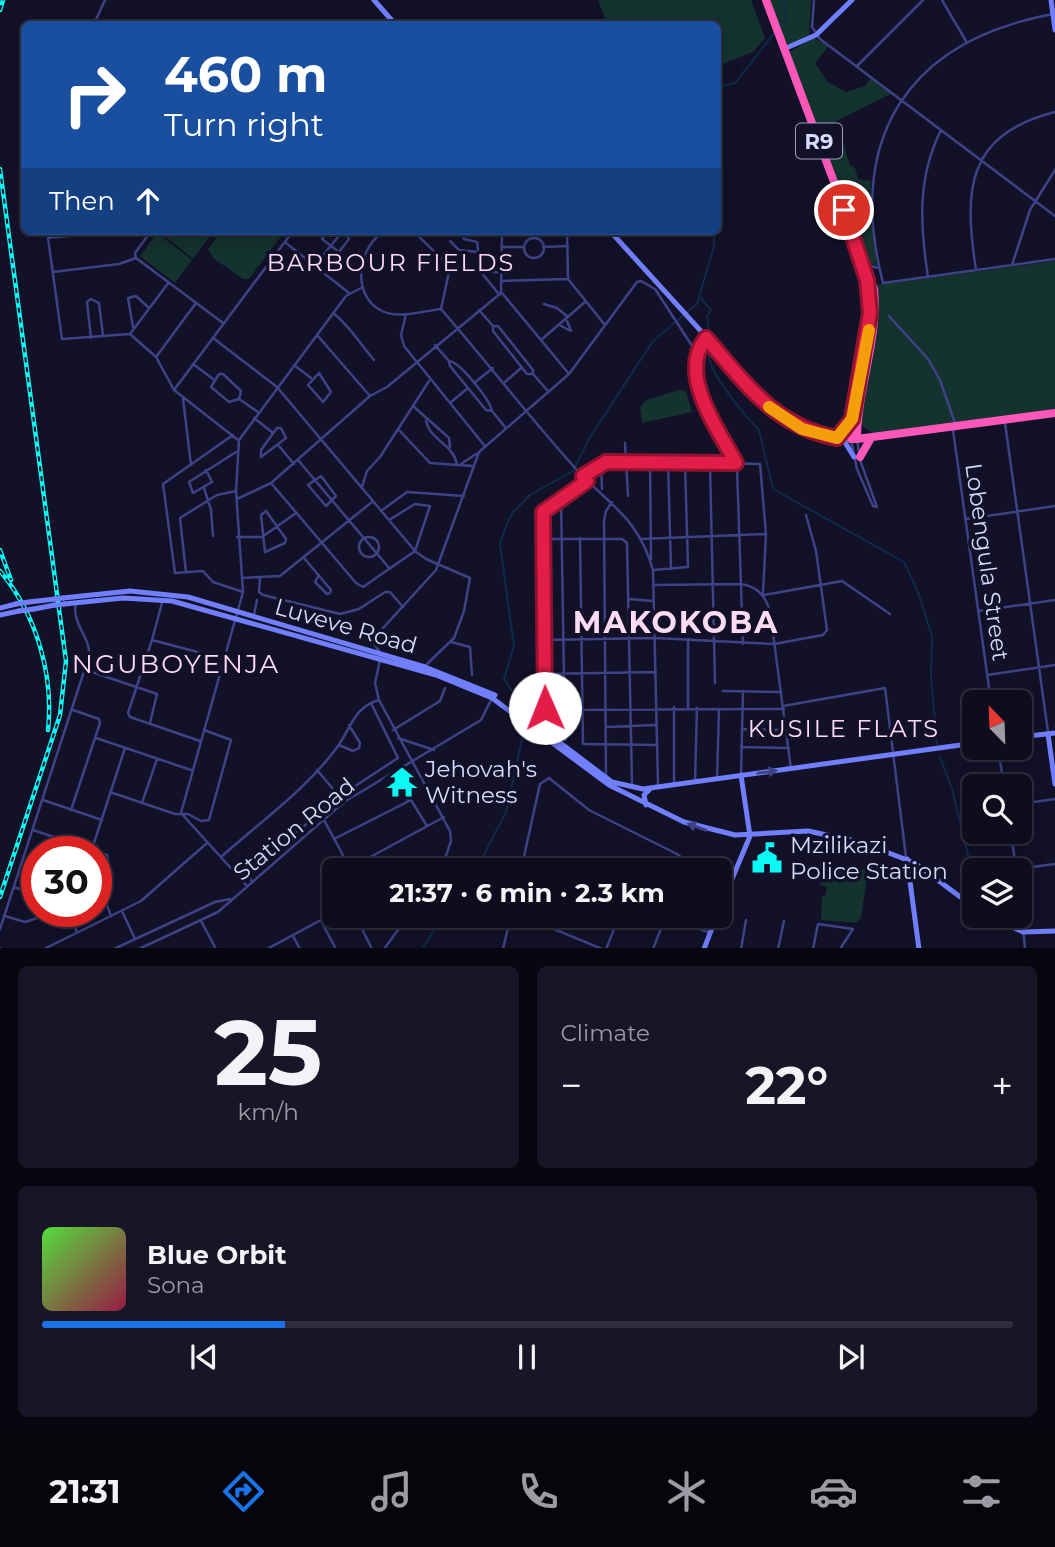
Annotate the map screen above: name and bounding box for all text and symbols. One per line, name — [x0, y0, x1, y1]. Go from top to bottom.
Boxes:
text: 460 m — [164, 45, 328, 104]
icon: right — [49, 49, 140, 140]
text: Turn right — [164, 105, 324, 144]
road number: R9 — [796, 124, 842, 158]
pin — [814, 180, 874, 240]
icon: ahead — [129, 182, 167, 220]
text: Then — [49, 185, 115, 217]
icon: arrive — [825, 191, 863, 229]
district label: BARBOUR FIELDS — [267, 248, 515, 277]
street label: Lobengula Street — [959, 461, 1015, 663]
street label: Luveve Road — [272, 592, 420, 660]
district label: MAKOKOBA — [573, 604, 779, 641]
district label: NGUBOYENJA — [72, 648, 280, 680]
position arrow — [508, 671, 582, 745]
north arrow — [962, 690, 1032, 760]
map controls — [962, 690, 1032, 928]
district label: KUSILE FLATS — [748, 714, 940, 743]
place label: Jehovah's Witness — [424, 755, 537, 809]
temple icon: Jehovah's Witness — [385, 765, 419, 799]
one-way arrow — [757, 766, 779, 777]
street label: Station Road — [228, 771, 360, 887]
button: search — [962, 774, 1032, 844]
one-way arrow — [687, 821, 708, 832]
place label: Mzilikazi Police Station — [790, 831, 948, 885]
speed limit sign: 30 — [21, 836, 112, 927]
public building icon: Mzilikazi Police Station — [750, 841, 784, 875]
button: layers — [962, 858, 1032, 928]
text: 21:37 · 6 min · 2.3 km — [389, 877, 665, 909]
text: 25 — [214, 997, 322, 1108]
text: Climate — [561, 1019, 650, 1047]
text: 22° — [745, 1054, 828, 1117]
text: − — [561, 1062, 582, 1109]
text: + — [991, 1062, 1013, 1109]
text: km/h — [238, 1098, 299, 1126]
text: Blue Orbit — [147, 1239, 286, 1271]
text: Sona — [147, 1271, 205, 1299]
icon: previous — [185, 1338, 223, 1376]
icon: pause — [508, 1338, 546, 1376]
icon: next — [832, 1338, 870, 1376]
icon: directions — [219, 1467, 268, 1516]
icon: music — [367, 1467, 416, 1516]
icon: phone — [514, 1467, 563, 1516]
icon: climate — [662, 1467, 711, 1516]
icon: car — [809, 1467, 858, 1516]
icon: filters — [957, 1467, 1006, 1516]
text: 21:31 — [49, 1472, 121, 1511]

